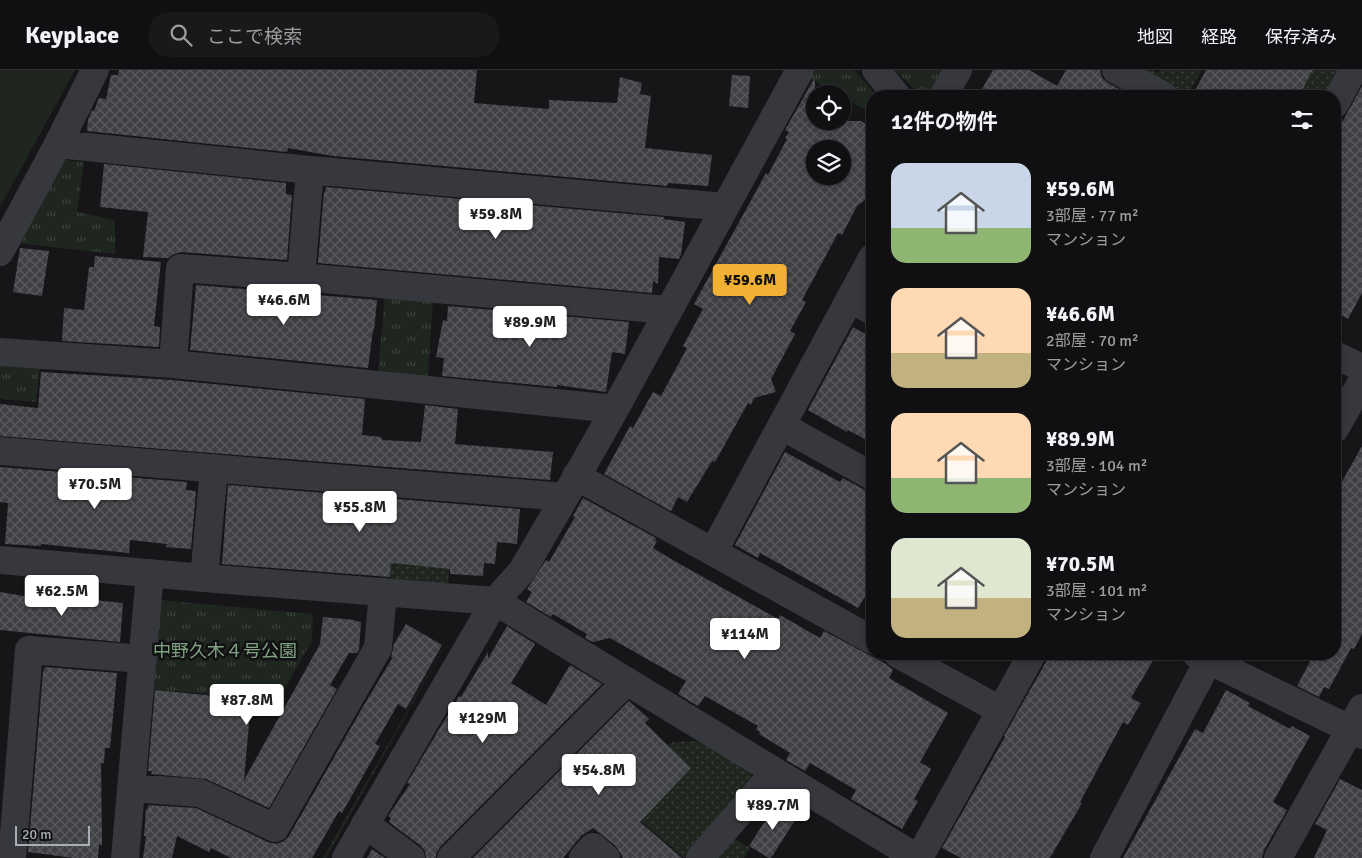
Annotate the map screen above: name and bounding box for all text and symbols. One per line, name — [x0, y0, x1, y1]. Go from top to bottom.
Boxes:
search box — [149, 12, 499, 57]
text: Keyplace — [25, 20, 119, 50]
icon: search — [167, 21, 195, 49]
text: ここで検索 — [207, 25, 302, 49]
text: 地図 — [1137, 26, 1173, 48]
text: 経路 — [1201, 26, 1237, 48]
text: 保存済み — [1265, 26, 1337, 48]
map controls — [806, 85, 851, 185]
button: locate — [806, 85, 851, 130]
icon: filters — [1288, 106, 1316, 134]
text: 12件の物件 — [891, 109, 998, 135]
button: layers — [806, 140, 851, 185]
text: ¥59.6M — [1046, 176, 1115, 202]
icon: home — [931, 183, 991, 243]
pin: ¥59.8M — [455, 198, 537, 240]
text: ¥59.8M — [470, 204, 522, 224]
text: 3部屋 · 77 m² — [1046, 206, 1139, 226]
text: マンション — [1046, 230, 1126, 250]
pin: ¥59.6M — [709, 264, 791, 306]
text: ¥59.6M — [724, 270, 776, 290]
pin: ¥46.6M — [243, 284, 325, 326]
text: ¥46.6M — [258, 290, 310, 310]
text: ¥46.6M — [1046, 301, 1115, 327]
pin: ¥89.9M — [489, 306, 571, 348]
icon: home — [931, 308, 991, 368]
text: ¥89.9M — [504, 312, 556, 332]
text: 2部屋 · 70 m² — [1046, 331, 1139, 351]
text: マンション — [1046, 355, 1126, 375]
text: ¥89.9M — [1046, 426, 1115, 452]
icon: home — [931, 433, 991, 493]
text: 3部屋 · 104 m² — [1046, 456, 1147, 476]
pin: ¥70.5M — [54, 468, 136, 510]
text: ¥70.5M — [69, 474, 121, 494]
text: マンション — [1046, 480, 1126, 500]
pin: ¥55.8M — [319, 490, 401, 533]
text: ¥55.8M — [334, 497, 386, 517]
text: ¥70.5M — [1046, 551, 1115, 577]
icon: home — [931, 558, 991, 618]
pin: ¥62.5M — [21, 574, 103, 617]
text: ¥62.5M — [36, 581, 88, 601]
text: 3部屋 · 101 m² — [1046, 581, 1147, 601]
text: マンション — [1046, 605, 1126, 625]
pin: ¥114M — [710, 618, 780, 660]
text: ¥114M — [721, 624, 769, 644]
park label: 中野久木４号公園 — [153, 640, 297, 662]
pin: ¥87.8M — [206, 684, 288, 726]
text: ¥87.8M — [221, 690, 273, 710]
pin: ¥129M — [448, 702, 518, 744]
text: ¥129M — [459, 708, 507, 728]
pin: ¥54.8M — [558, 754, 640, 796]
text: ¥54.8M — [573, 760, 625, 780]
pin: ¥89.7M — [732, 788, 814, 831]
text: ¥89.7M — [747, 795, 799, 815]
scale bar — [15, 823, 90, 846]
text: 20 m — [22, 826, 51, 843]

